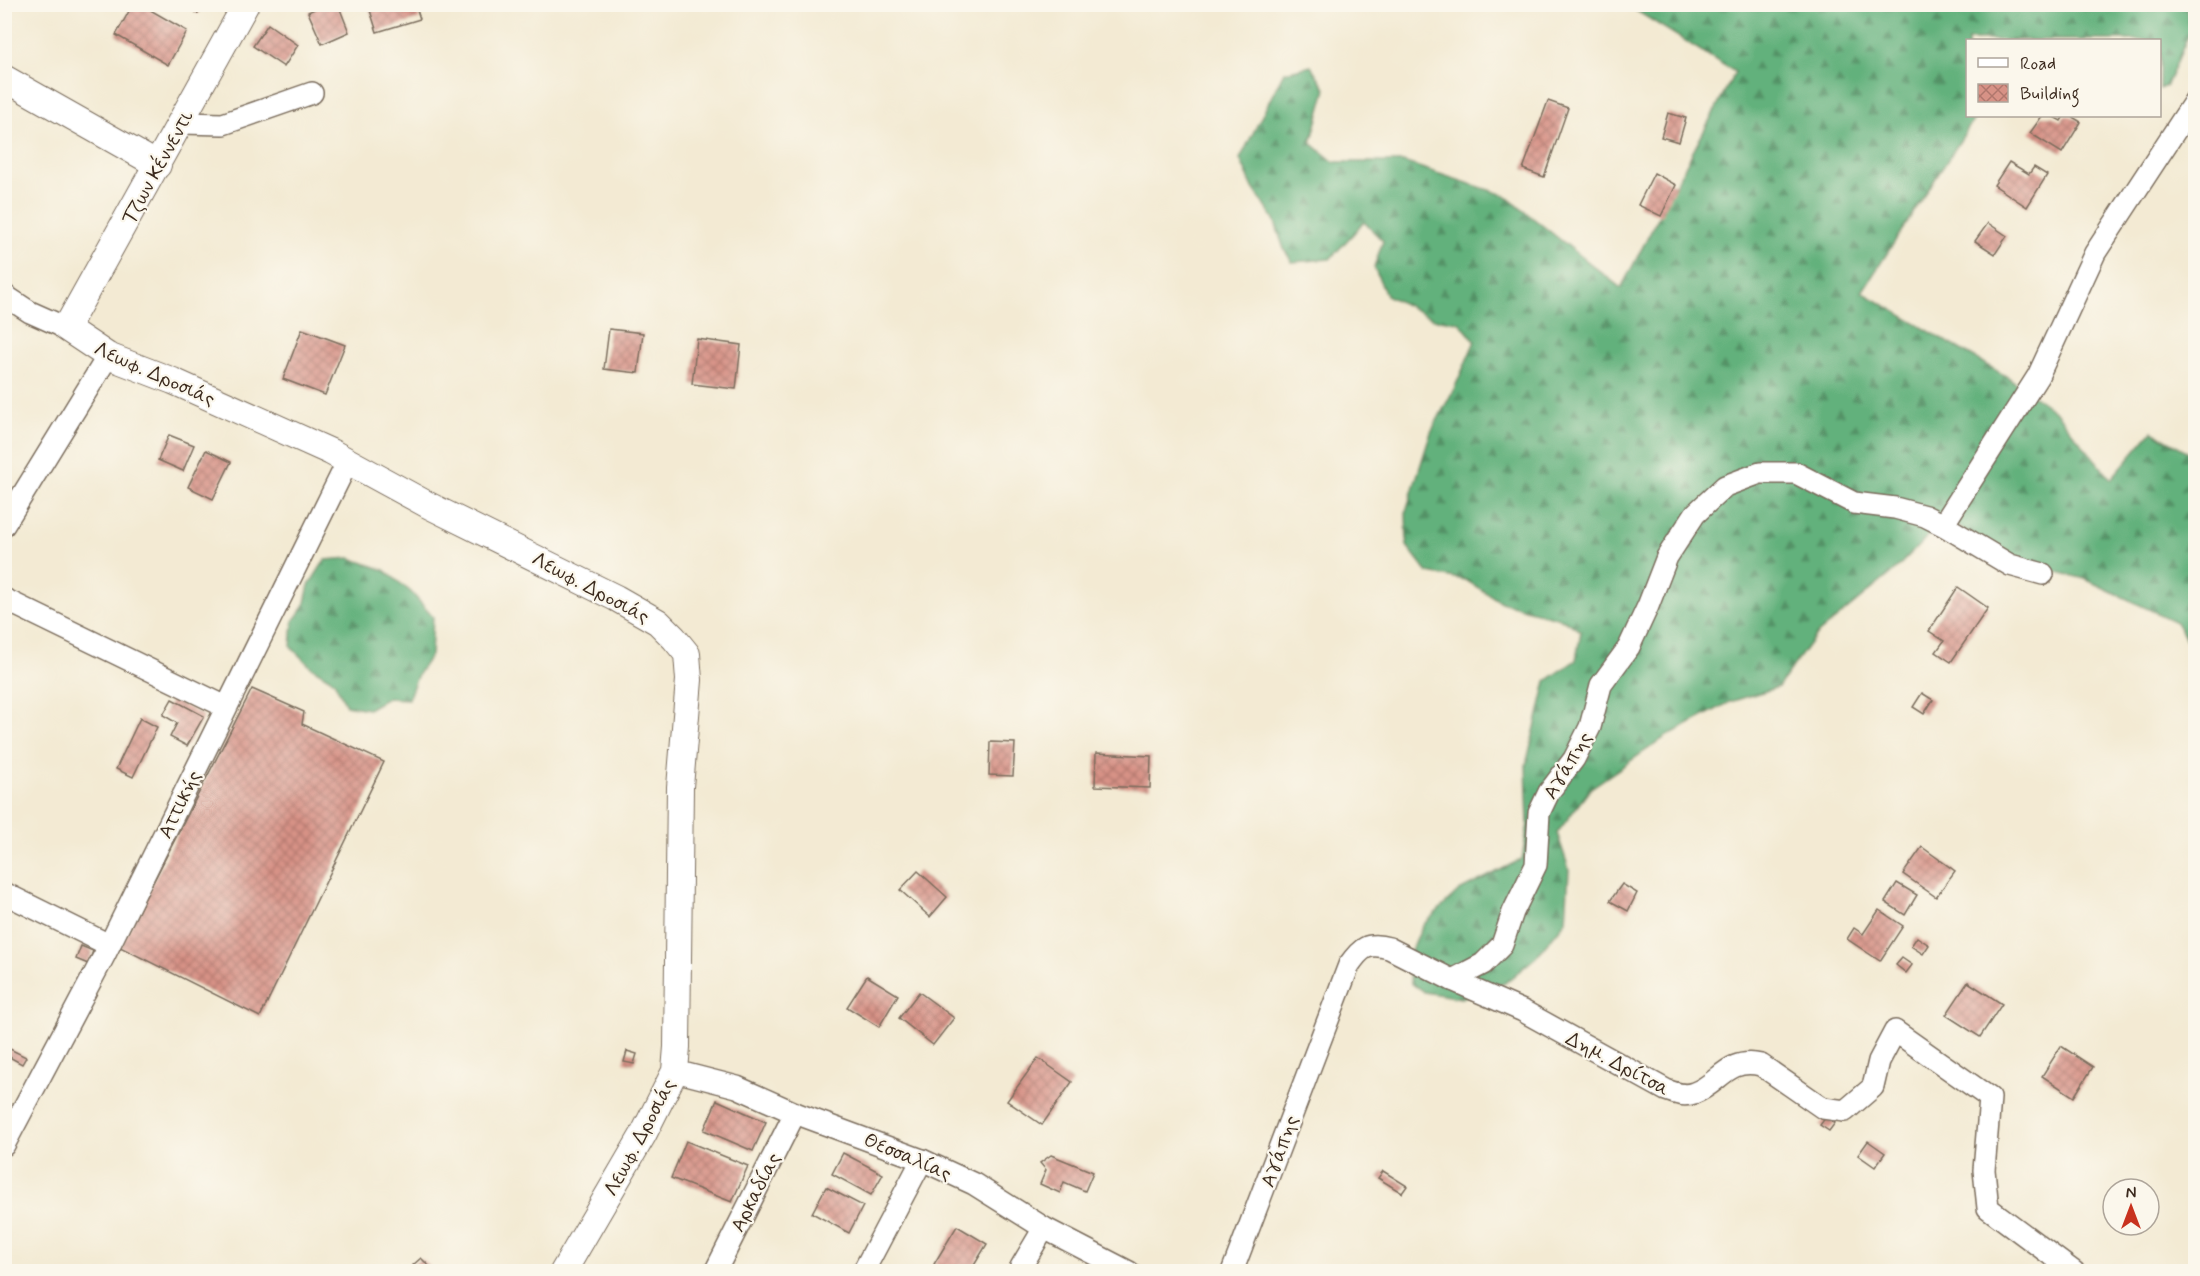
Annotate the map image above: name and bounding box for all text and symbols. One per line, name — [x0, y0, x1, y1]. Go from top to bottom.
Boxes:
legend — [1966, 39, 2161, 117]
text: Road — [2020, 52, 2056, 76]
text: Building — [2020, 82, 2080, 108]
street label: Τζων Κέννεντι — [116, 105, 201, 229]
street label: Λεωφ. Δροσιάς — [90, 336, 219, 413]
street label: Λεωφ. Δροσιάς — [527, 546, 654, 631]
street label: Αγάπης — [1538, 727, 1599, 805]
street label: Αττικής — [152, 766, 208, 843]
street label: Δημ. Δρίτσα — [1561, 1026, 1674, 1103]
street label: Λεωφ. Δροσιάς — [598, 1074, 683, 1201]
street label: Αγάπης — [1255, 1112, 1306, 1191]
street label: Θεσσαλίας — [859, 1127, 956, 1188]
street label: Αρκαδίας — [725, 1148, 788, 1237]
north arrow — [2101, 1177, 2161, 1237]
text: N — [2126, 1183, 2136, 1204]

